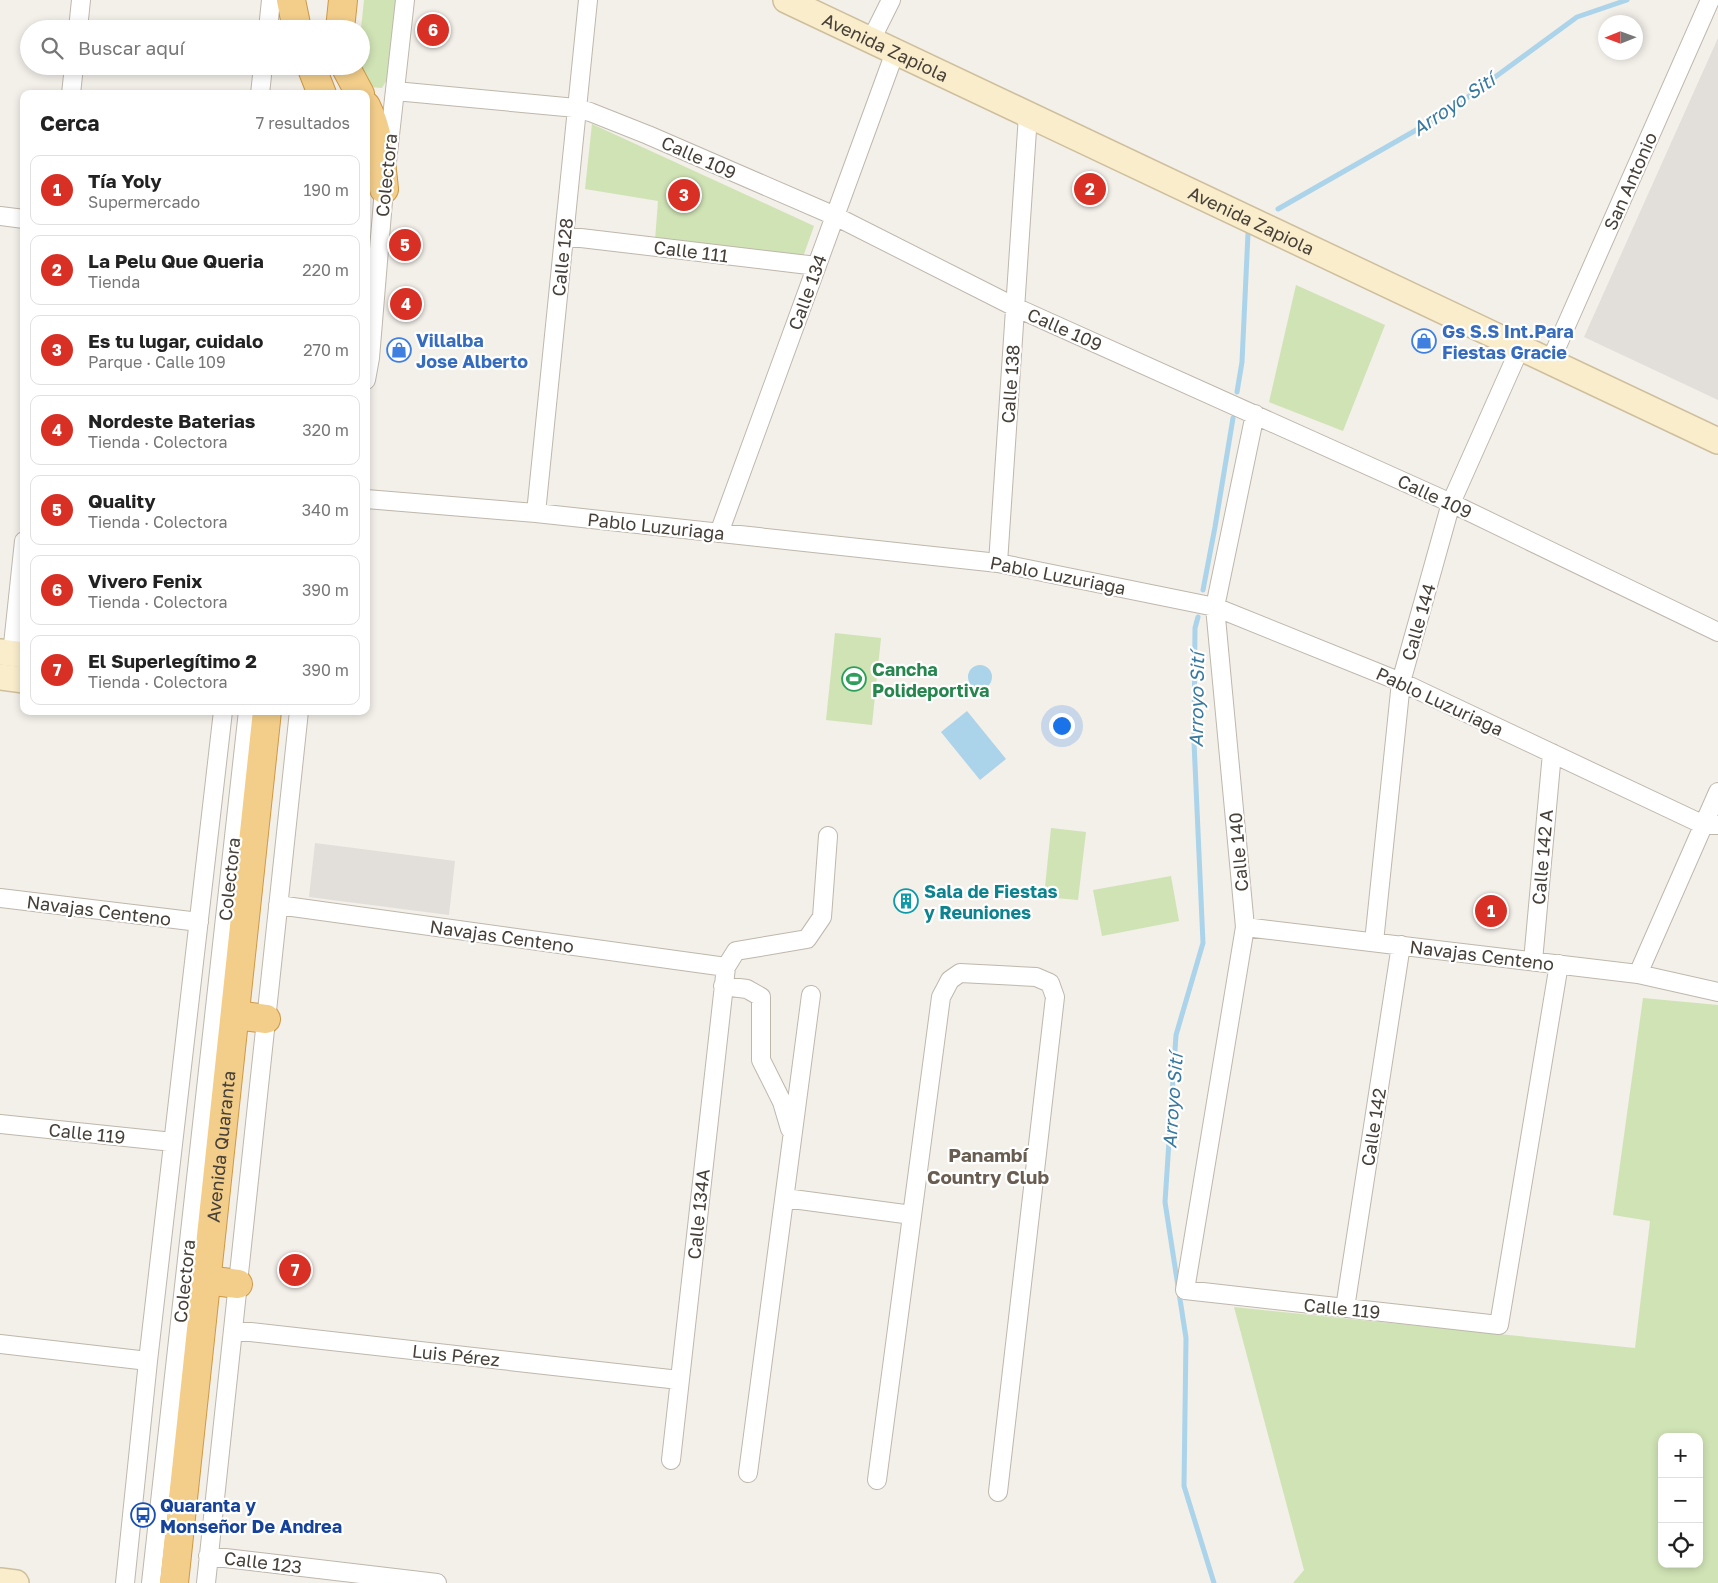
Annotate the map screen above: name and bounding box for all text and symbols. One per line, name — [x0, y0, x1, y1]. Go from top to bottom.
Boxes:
street label: Avenida Zapiola — [819, 8, 952, 86]
pin: 6 — [417, 11, 449, 49]
north arrow — [1598, 15, 1643, 60]
search box — [20, 20, 370, 75]
icon: search — [38, 34, 66, 62]
text: Buscar aquí — [78, 36, 185, 59]
water label: Arroyo Sití — [1407, 65, 1503, 140]
text: Cerca — [40, 110, 99, 136]
text: 7 resultados — [256, 113, 350, 133]
street label: San Antonio — [1599, 129, 1661, 233]
street label: Calle 109 — [658, 131, 740, 183]
street label: Colectora — [371, 132, 401, 218]
text: Tía Yoly — [88, 169, 162, 192]
pin: 2 — [1074, 170, 1106, 208]
pin: 3 — [668, 176, 700, 214]
text: 1 — [53, 180, 61, 200]
text: 190 m — [303, 180, 349, 200]
street label: Avenida Zapiola — [1185, 181, 1318, 259]
text: Supermercado — [88, 192, 200, 212]
street label: Calle 128 — [547, 217, 577, 297]
pin: 5 — [389, 226, 421, 264]
street label: Calle 111 — [652, 236, 730, 267]
text: La Pelu Que Queria — [88, 249, 264, 272]
street label: Calle 134 — [783, 251, 831, 333]
text: 2 — [52, 260, 62, 280]
text: 220 m — [302, 260, 349, 280]
text: Tienda — [88, 272, 140, 292]
pin: 4 — [390, 285, 422, 323]
street label: Calle 109 — [1024, 303, 1106, 355]
place label: Gs S.S Int.Para Fiestas Gracie — [1442, 320, 1574, 363]
shop icon: Gs S.S Int.Para Fiestas Gracie — [1411, 328, 1437, 354]
text: Es tu lugar, cuidalo — [88, 329, 263, 352]
place label: Villalba Jose Alberto — [416, 329, 528, 372]
shop icon: Villalba Jose Alberto — [386, 337, 412, 363]
text: 3 — [52, 340, 62, 360]
text: 270 m — [303, 340, 349, 360]
street label: Calle 138 — [996, 344, 1024, 424]
text: Parque · Calle 109 — [88, 352, 226, 372]
text: Nordeste Baterias — [88, 409, 255, 432]
text: 4 — [52, 420, 62, 440]
text: 320 m — [302, 420, 349, 440]
text: Tienda · Colectora — [88, 432, 228, 452]
street label: Calle 109 — [1394, 469, 1476, 523]
text: Quality — [88, 489, 156, 512]
text: 5 — [52, 500, 62, 520]
text: 340 m — [302, 500, 349, 520]
street label: Pablo Luzuriaga — [586, 508, 726, 544]
text: Tienda · Colectora — [88, 512, 228, 532]
street label: Pablo Luzuriaga — [988, 551, 1128, 599]
text: Vivero Fenix — [88, 569, 202, 592]
text: 6 — [52, 580, 62, 600]
text: 390 m — [302, 580, 349, 600]
street label: Calle 144 — [1396, 581, 1440, 663]
text: Tienda · Colectora — [88, 592, 228, 612]
water label: Arroyo Sití — [1184, 648, 1208, 748]
text: El Superlegítimo 2 — [88, 649, 257, 672]
place label: Cancha Polideportiva — [872, 658, 989, 701]
text: 7 — [53, 660, 61, 680]
text: 390 m — [302, 660, 349, 680]
street label: Pablo Luzuriaga — [1373, 662, 1507, 740]
sports icon: Cancha Polideportiva — [841, 666, 867, 692]
text: Tienda · Colectora — [88, 672, 228, 692]
your location — [1049, 713, 1075, 739]
street label: Calle 142 A — [1527, 809, 1557, 905]
street label: Calle 140 — [1224, 811, 1252, 893]
street label: Colectora — [214, 836, 244, 922]
place label: Sala de Fiestas y Reuniones — [924, 880, 1058, 923]
building icon: Sala de Fiestas y Reuniones — [893, 888, 919, 914]
street label: Navajas Centeno — [26, 890, 172, 930]
pin: 1 — [1475, 892, 1507, 930]
street label: Navajas Centeno — [429, 915, 575, 957]
street label: Navajas Centeno — [1409, 935, 1555, 975]
water label: Arroyo Sití — [1157, 1048, 1187, 1149]
street label: Avenida Quaranta — [202, 1069, 240, 1223]
street label: Calle 142 — [1356, 1086, 1390, 1168]
street label: Calle 119 — [48, 1118, 126, 1148]
district label: Panambí Country Club — [927, 1143, 1049, 1188]
street label: Calle 134A — [682, 1168, 714, 1260]
street label: Colectora — [169, 1238, 199, 1324]
pin: 7 — [279, 1251, 311, 1289]
street label: Calle 119 — [1303, 1293, 1381, 1323]
street label: Luis Pérez — [411, 1339, 501, 1371]
map controls — [1658, 1433, 1703, 1568]
button: + — [1658, 1433, 1703, 1478]
button: − — [1658, 1478, 1703, 1523]
place label: Quaranta y Monseñor De Andrea — [160, 1494, 342, 1537]
bus stop icon: Quaranta y Monseñor De Andrea — [130, 1502, 156, 1528]
button: locate — [1658, 1523, 1703, 1568]
street label: Calle 123 — [223, 1546, 303, 1578]

